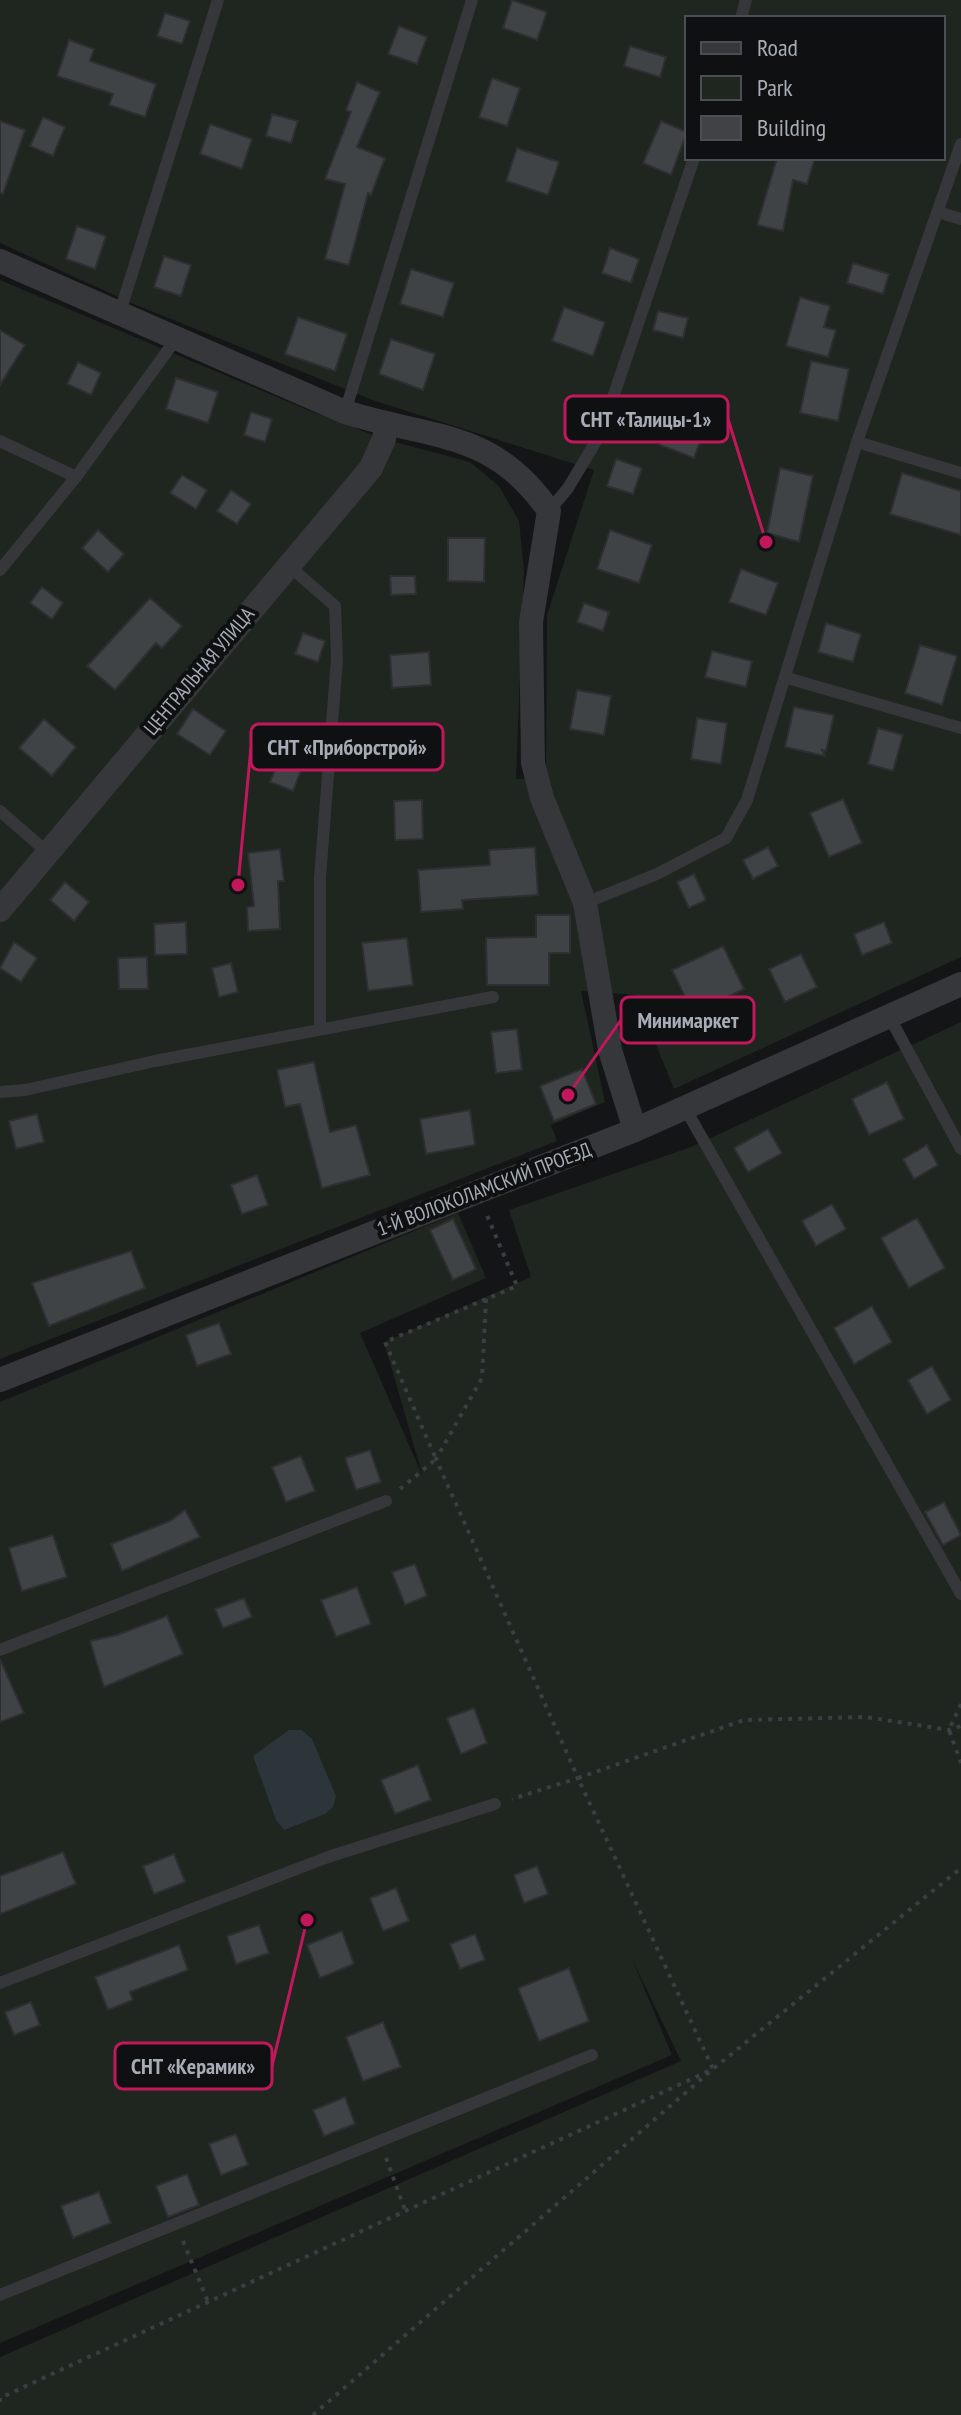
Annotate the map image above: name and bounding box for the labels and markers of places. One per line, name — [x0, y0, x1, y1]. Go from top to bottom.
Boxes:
callout: СНТ «Талицы-1» — [565, 396, 728, 442]
callout: СНТ «Приборстрой» — [251, 724, 443, 770]
callout: Минимаркет — [621, 997, 754, 1043]
callout: СНТ «Керамик» — [115, 2043, 272, 2089]

